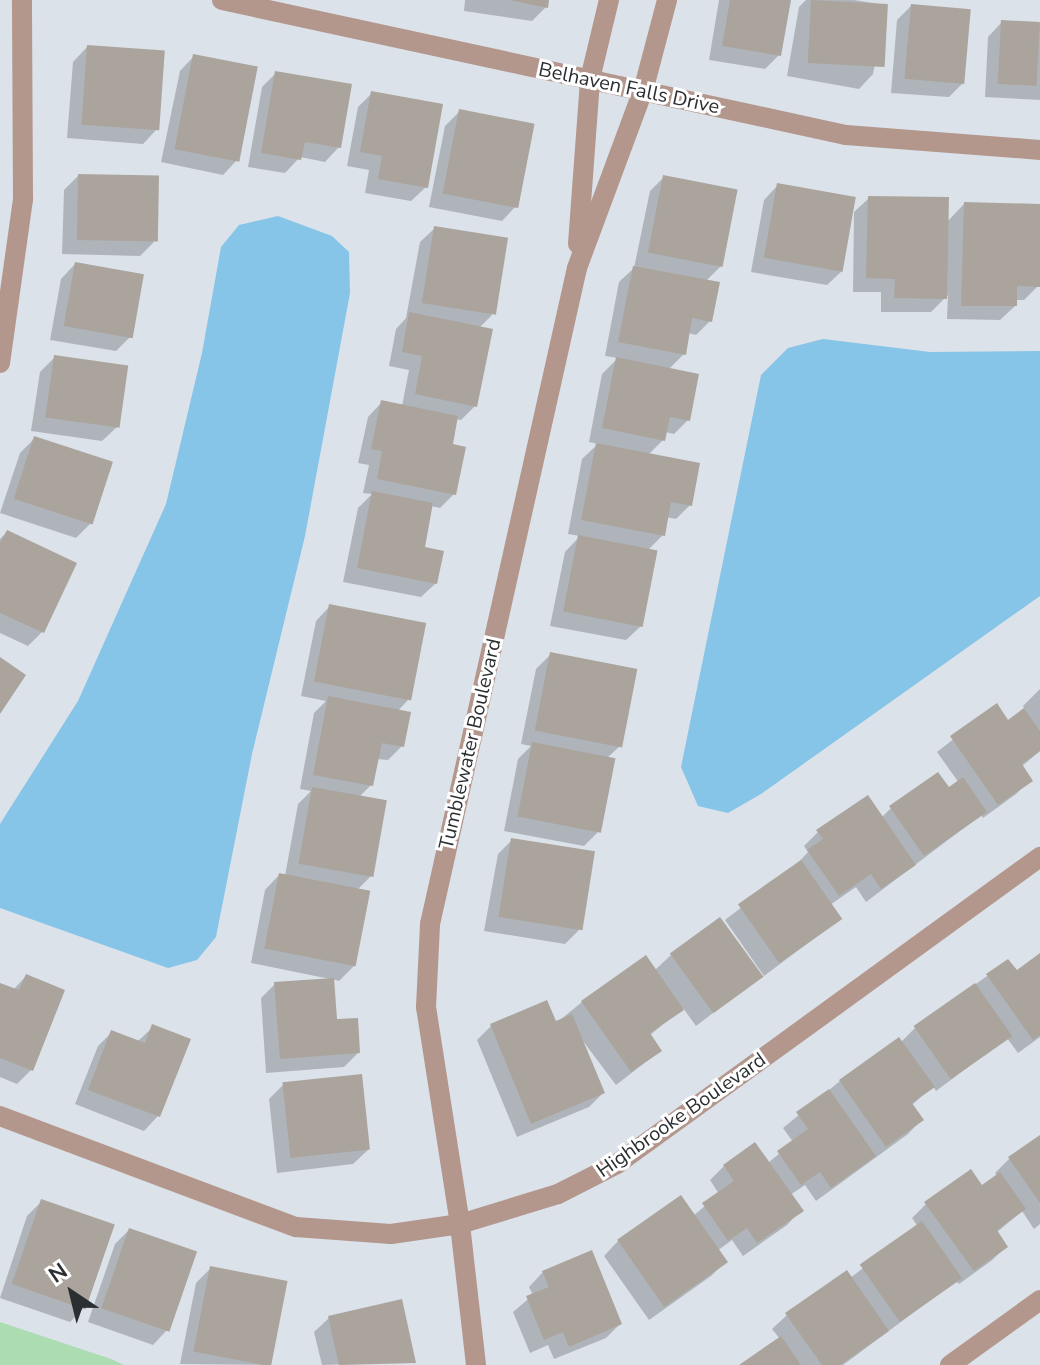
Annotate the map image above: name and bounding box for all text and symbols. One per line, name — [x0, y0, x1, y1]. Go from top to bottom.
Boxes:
street label: Belhaven Falls Drive — [536, 57, 722, 119]
street label: Tumblewater Boulevard — [434, 636, 506, 852]
street label: Highbrooke Boulevard — [592, 1048, 770, 1182]
north arrow — [32, 1253, 112, 1333]
text: N — [43, 1256, 74, 1290]

